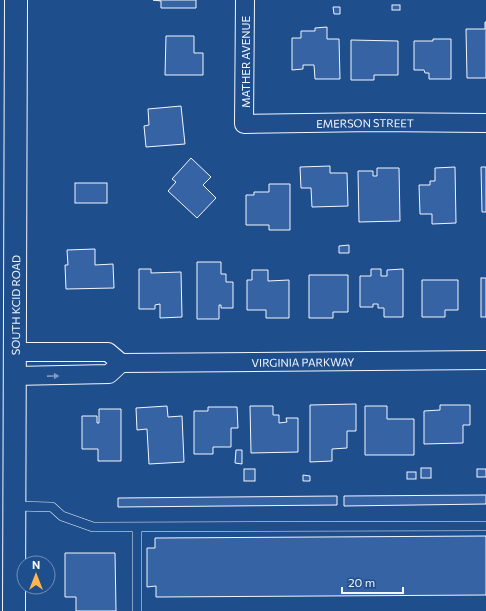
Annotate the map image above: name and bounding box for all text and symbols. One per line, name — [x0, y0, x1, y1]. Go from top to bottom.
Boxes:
street label: MATHER AVENUE — [239, 16, 252, 108]
street label: EMERSON STREET — [316, 115, 414, 129]
street label: SOUTH KCID ROAD — [8, 255, 22, 355]
street label: VIRGINIA PARKWAY — [251, 355, 355, 368]
one-way arrow — [47, 372, 59, 379]
north arrow — [16, 555, 56, 595]
text: N — [32, 558, 40, 571]
scale bar — [342, 569, 403, 595]
text: 20 m — [348, 575, 375, 589]

